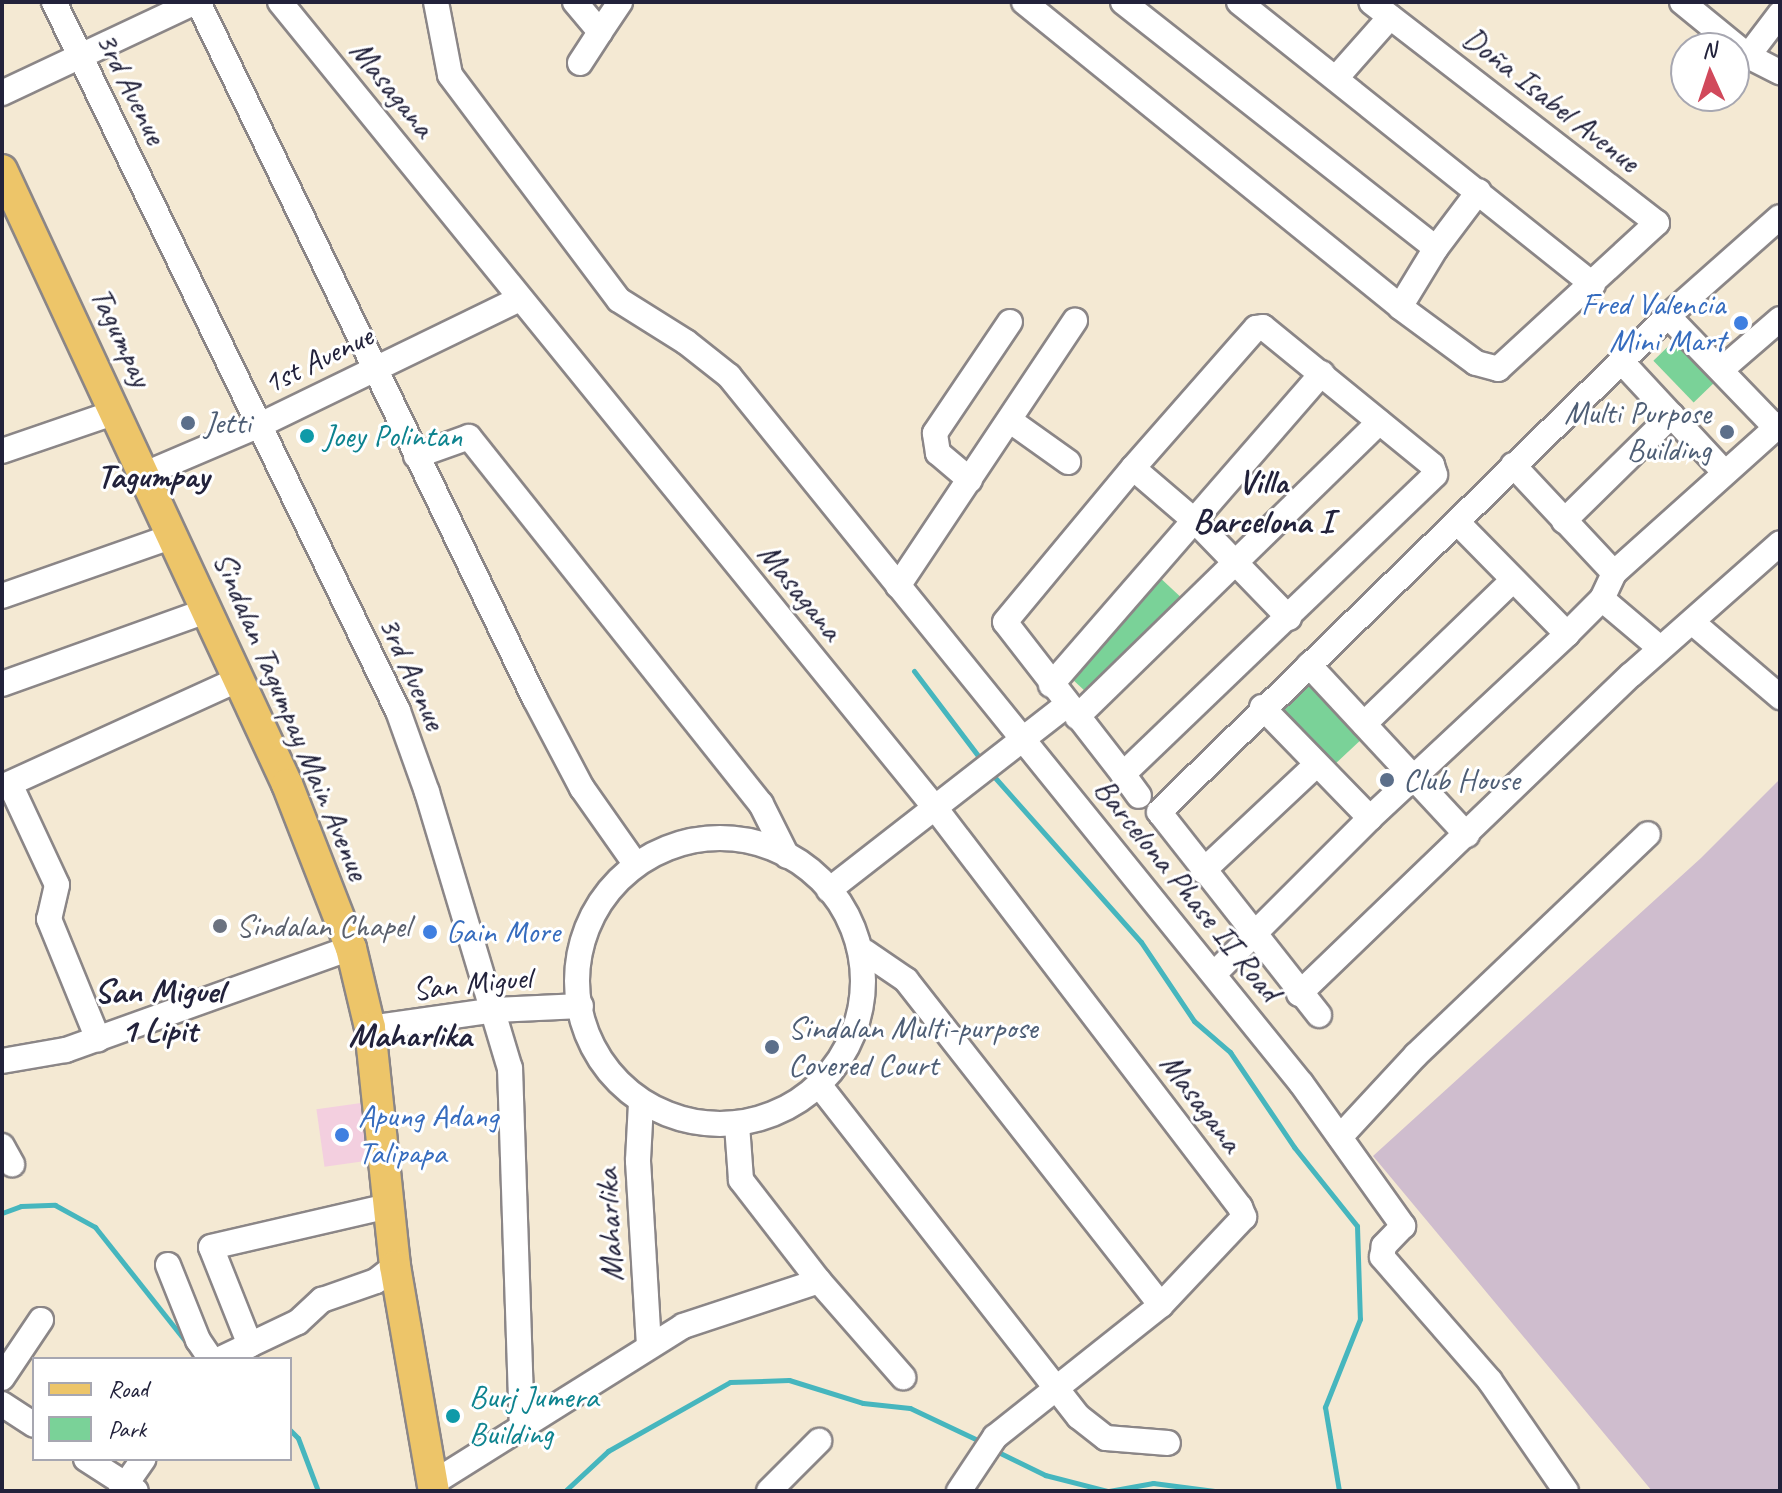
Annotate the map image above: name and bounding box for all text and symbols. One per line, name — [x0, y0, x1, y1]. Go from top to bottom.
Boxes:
street label: Doña Isabel Avenue — [1455, 19, 1647, 181]
street label: 3rd Avenue — [87, 26, 175, 150]
north arrow — [1670, 32, 1750, 112]
street label: Masagana — [341, 33, 443, 145]
text: N — [1701, 36, 1716, 64]
street label: Tagumpay — [81, 281, 161, 393]
place label: Fred Valencia Mini Mart — [1578, 286, 1725, 361]
marker: Fred Valencia Mini Mart — [1732, 314, 1750, 332]
street label: 1st Avenue — [257, 317, 379, 403]
place label: Multi Purpose Building — [1564, 395, 1711, 470]
place label: Jetti — [204, 404, 251, 442]
marker: Jetti — [179, 414, 197, 432]
place label: Joey Polintan — [323, 417, 462, 455]
marker: Multi Purpose Building — [1718, 423, 1736, 441]
marker: Joey Polintan — [298, 427, 316, 445]
district label: Tagumpay — [97, 456, 209, 496]
district label: Villa Barcelona I — [1193, 461, 1333, 540]
street label: Masagana — [749, 536, 851, 648]
street label: Sindalan Tagumpay Main Avenue — [204, 546, 378, 886]
street label: 3rd Avenue — [370, 610, 454, 736]
place label: Club House — [1403, 761, 1520, 799]
street label: Barcelona Phase II Road — [1085, 770, 1289, 1010]
marker: Club House — [1378, 771, 1396, 789]
place label: Sindalan Chapel — [236, 907, 410, 945]
place label: Gain More — [446, 913, 560, 951]
marker: Sindalan Chapel — [211, 917, 229, 935]
marker: Gain More — [421, 923, 439, 941]
street label: San Miguel — [410, 959, 534, 1009]
district label: San Miguel 1 Lipit — [94, 970, 224, 1050]
place label: Sindalan Multi-purpose Covered Court — [788, 1010, 1038, 1085]
district label: Maharlika — [349, 1015, 471, 1055]
marker: Sindalan Multi-purpose Covered Court — [763, 1038, 781, 1056]
street label: Masagana — [1151, 1046, 1251, 1160]
place label: Apung Adang Talipapa — [358, 1098, 500, 1173]
marker: Apung Adang Talipapa — [333, 1126, 351, 1144]
street label: Maharlika — [588, 1167, 632, 1283]
legend — [32, 1357, 292, 1461]
text: Road — [108, 1374, 148, 1404]
place label: Burj Jumera Building — [469, 1379, 597, 1454]
marker: Burj Jumera Building — [444, 1407, 462, 1425]
text: Park — [108, 1414, 146, 1444]

